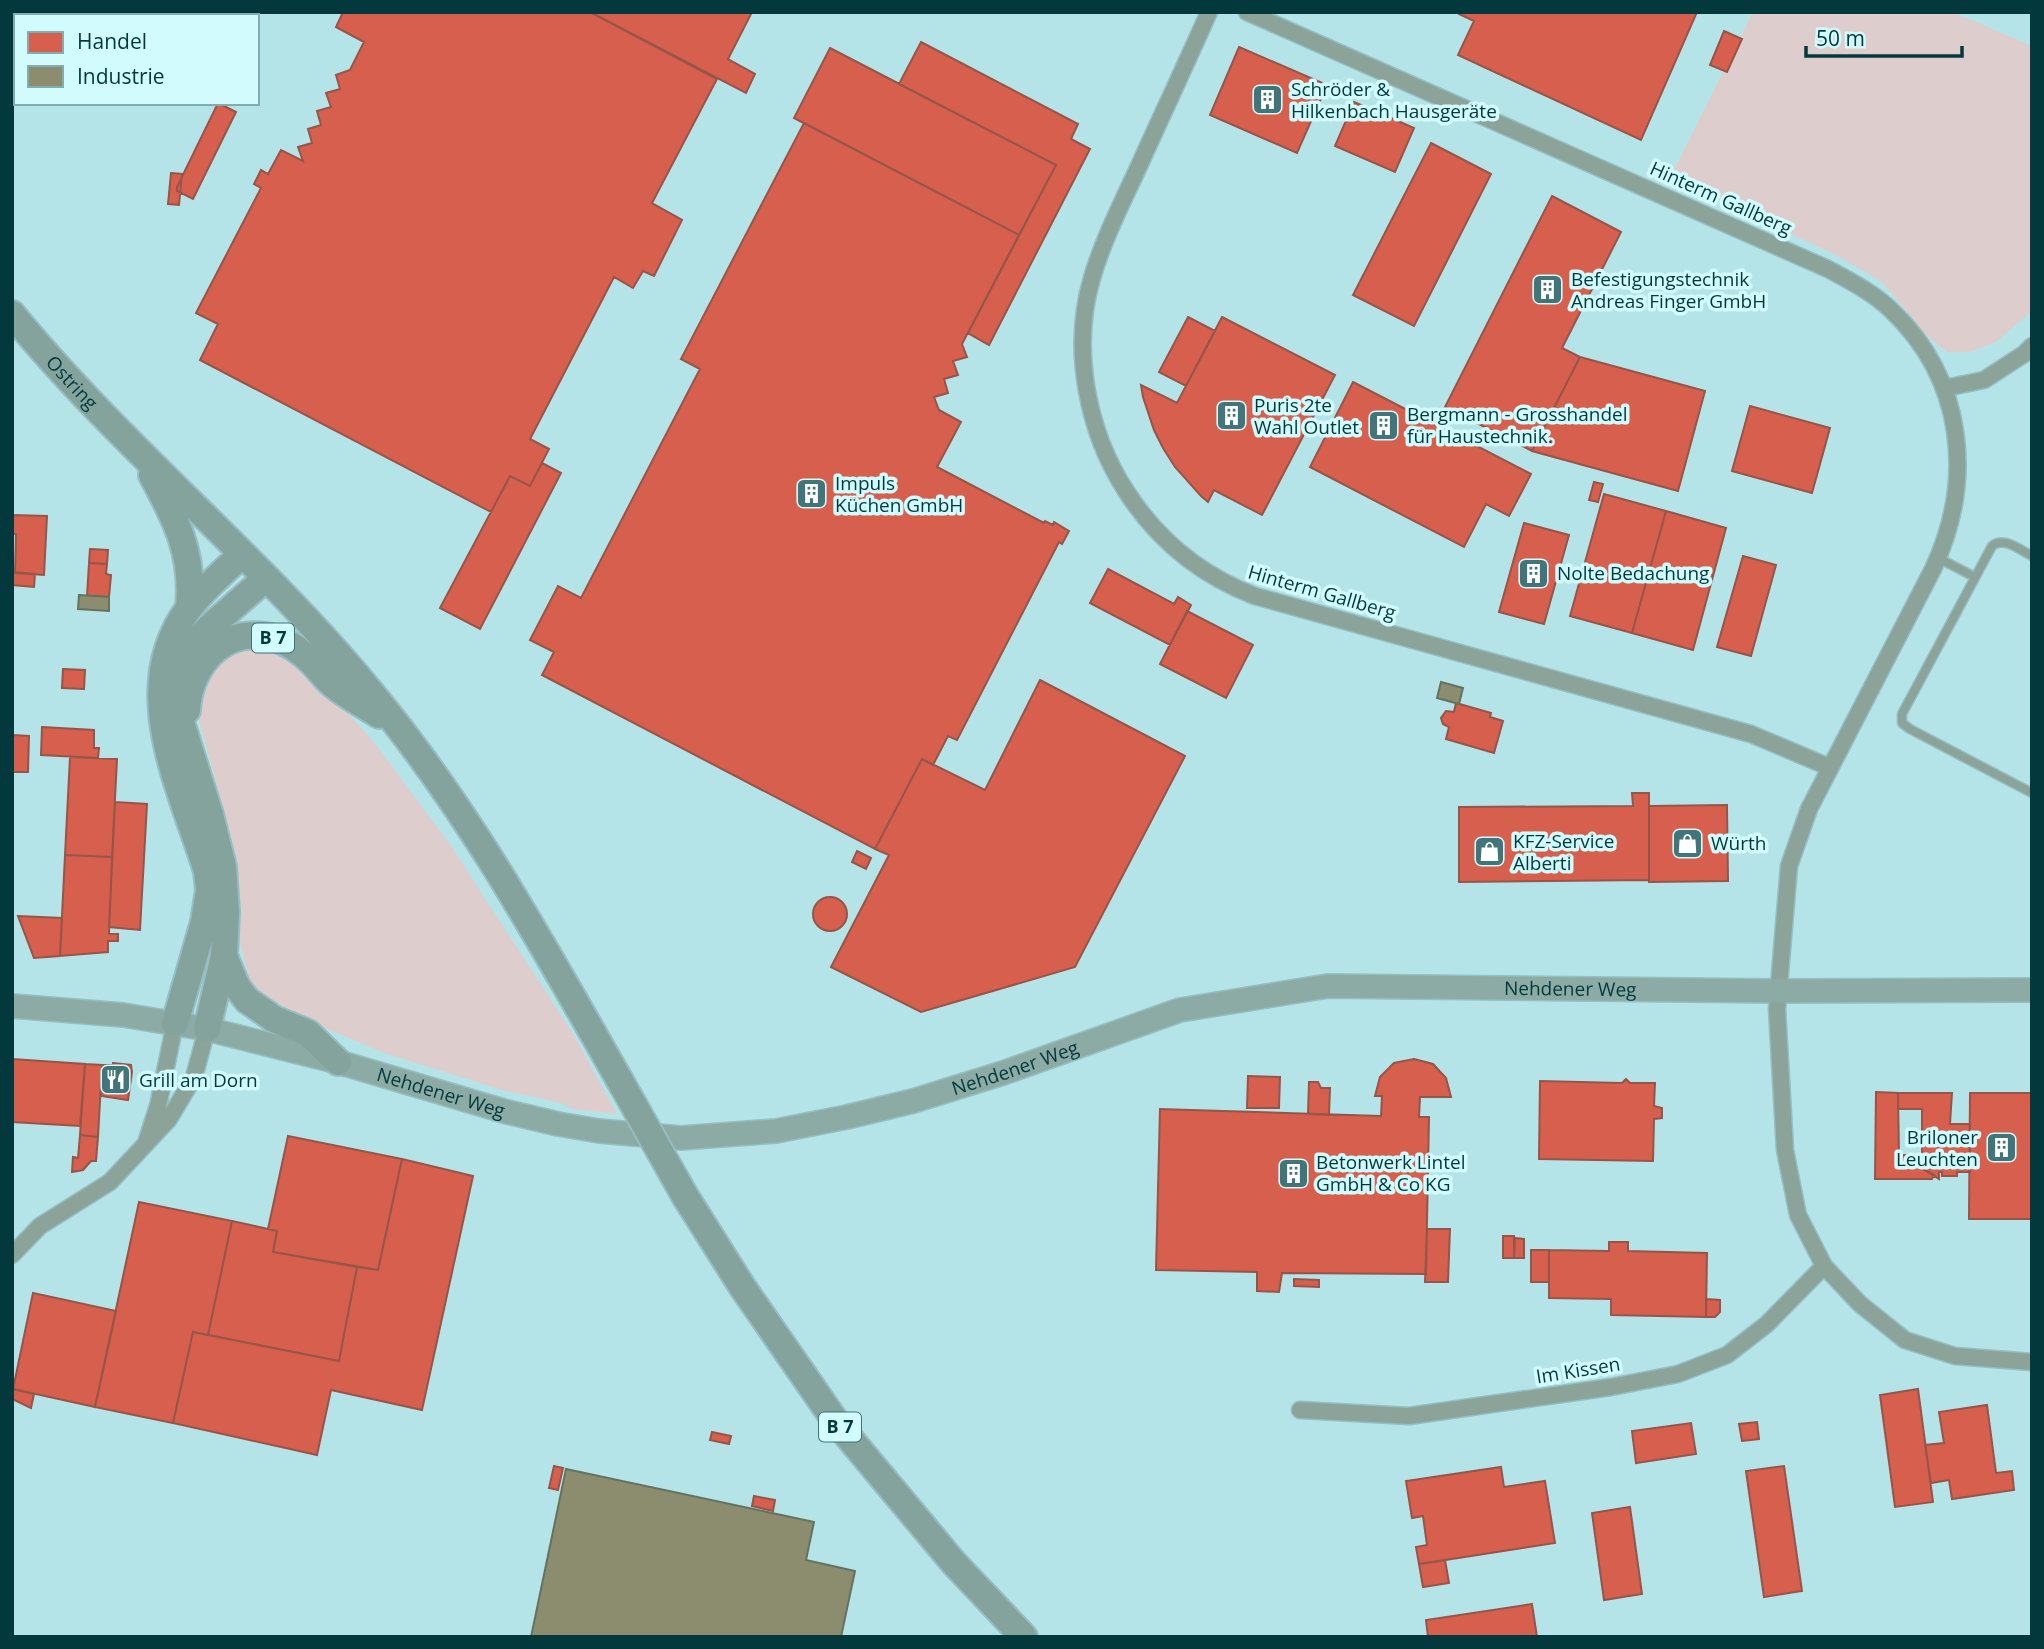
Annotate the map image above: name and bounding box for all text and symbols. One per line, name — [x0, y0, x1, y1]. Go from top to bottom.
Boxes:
legend — [14, 14, 259, 105]
scale bar — [1806, 14, 1962, 58]
text: 50 m — [1816, 24, 1865, 52]
text: Handel — [77, 27, 147, 55]
text: Industrie — [77, 62, 165, 90]
place label: Schröder & Hilkenbach Hausgeräte — [1291, 76, 1497, 124]
building icon: Schröder & Hilkenbach Hausgeräte — [1251, 83, 1285, 117]
street label: Hinterm Gallberg — [1646, 155, 1796, 241]
place label: Befestigungstechnik Andreas Finger GmbH — [1571, 266, 1766, 314]
building icon: Befestigungstechnik Andreas Finger GmbH — [1531, 273, 1565, 307]
street label: Ostring — [40, 350, 104, 415]
place label: Puris 2te Wahl Outlet — [1254, 392, 1359, 440]
building icon: Puris 2te Wahl Outlet — [1214, 399, 1248, 433]
place label: Bergmann - Grosshandel für Haustechnik. — [1407, 401, 1628, 449]
building icon: Bergmann - Grosshandel für Haustechnik. — [1367, 408, 1401, 442]
place label: Impuls Küchen GmbH — [835, 470, 963, 518]
building icon: Impuls Küchen GmbH — [795, 477, 829, 511]
building icon: Nolte Bedachung — [1517, 556, 1551, 590]
street label: Hinterm Gallberg — [1245, 558, 1399, 626]
place label: Nolte Bedachung — [1557, 560, 1709, 586]
road number: B 7 — [252, 624, 294, 652]
shop icon: Würth — [1671, 826, 1705, 860]
place label: KFZ-Service Alberti — [1513, 828, 1614, 876]
place label: Würth — [1711, 830, 1766, 856]
shop icon: KFZ-Service Alberti — [1473, 835, 1507, 869]
street label: Nehdener Weg — [1504, 975, 1637, 1002]
street label: Nehdener Weg — [948, 1034, 1082, 1101]
street label: Nehdener Weg — [374, 1061, 508, 1124]
restaurant icon: Grill am Dorn — [99, 1063, 133, 1097]
place label: Grill am Dorn — [139, 1067, 258, 1093]
place label: Briloner Leuchten — [1896, 1124, 1978, 1172]
building icon: Briloner Leuchten — [1984, 1131, 2018, 1165]
place label: Betonwerk Lintel GmbH & Co KG — [1316, 1149, 1465, 1197]
building icon: Betonwerk Lintel GmbH & Co KG — [1276, 1156, 1310, 1190]
street label: Im Kissen — [1534, 1351, 1622, 1389]
road number: B 7 — [819, 1412, 861, 1442]

